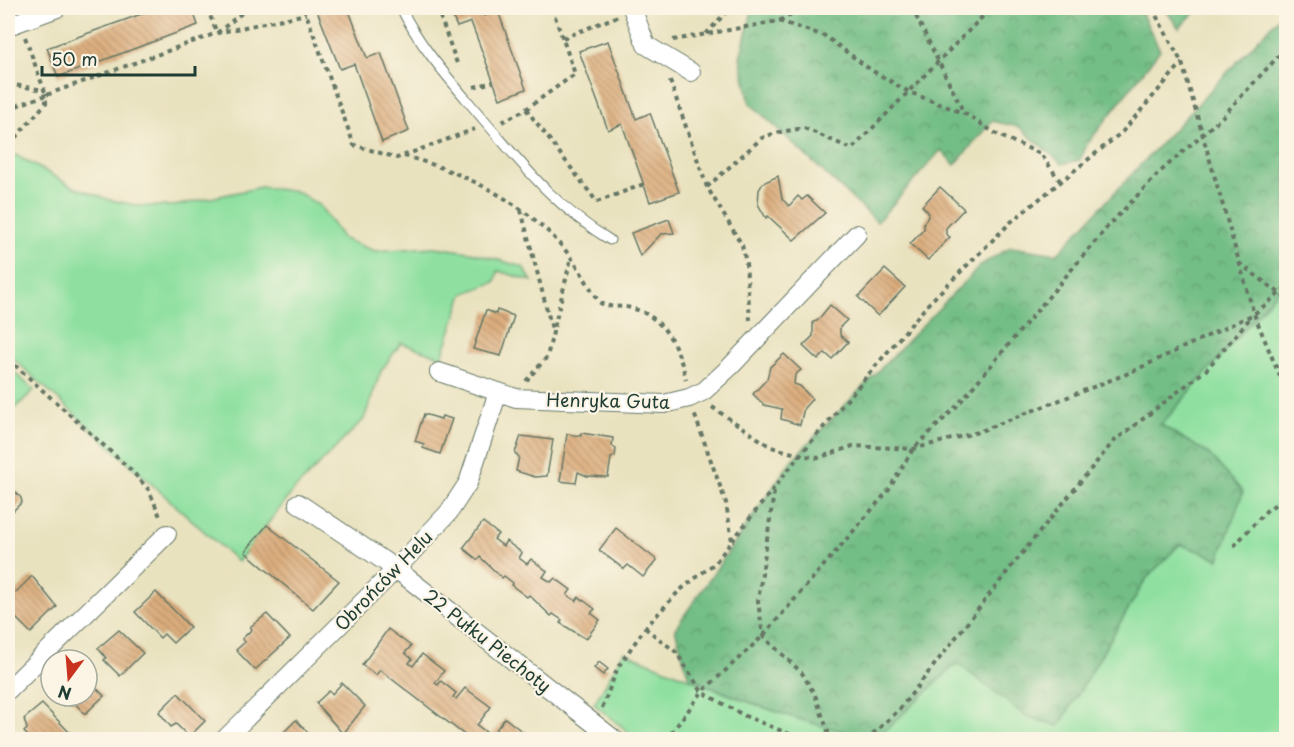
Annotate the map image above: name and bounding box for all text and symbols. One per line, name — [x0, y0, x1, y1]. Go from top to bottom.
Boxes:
scale bar — [42, 39, 195, 77]
text: 50 m — [51, 45, 98, 72]
street label: Henryka Guta — [546, 385, 670, 415]
street label: Obrońców Helu — [328, 524, 438, 636]
street label: 22 Pułku Piechoty — [419, 582, 557, 698]
north arrow — [39, 648, 99, 708]
text: N — [55, 680, 74, 707]

